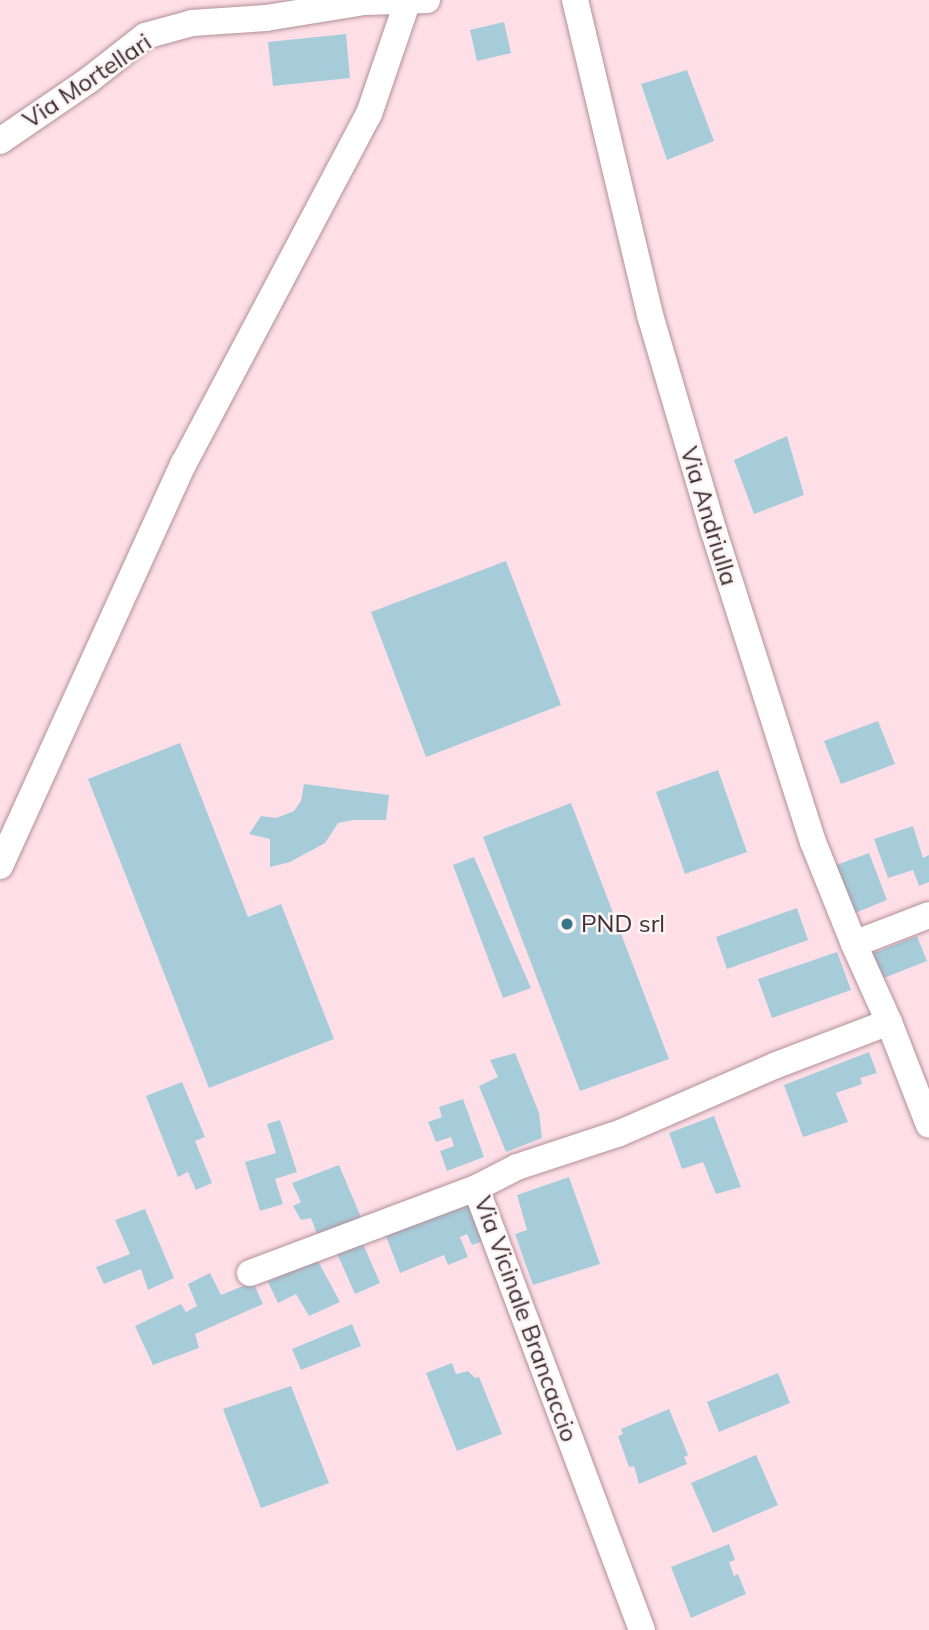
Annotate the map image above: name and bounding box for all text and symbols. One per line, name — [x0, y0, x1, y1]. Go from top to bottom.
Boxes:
street label: Via Mortellari — [17, 28, 157, 134]
street label: Via Andriulla — [674, 443, 744, 589]
place label: PND srl — [581, 910, 665, 938]
marker: PND srl — [559, 916, 575, 932]
street label: Via Vicinale Brancaccio — [468, 1192, 584, 1446]

